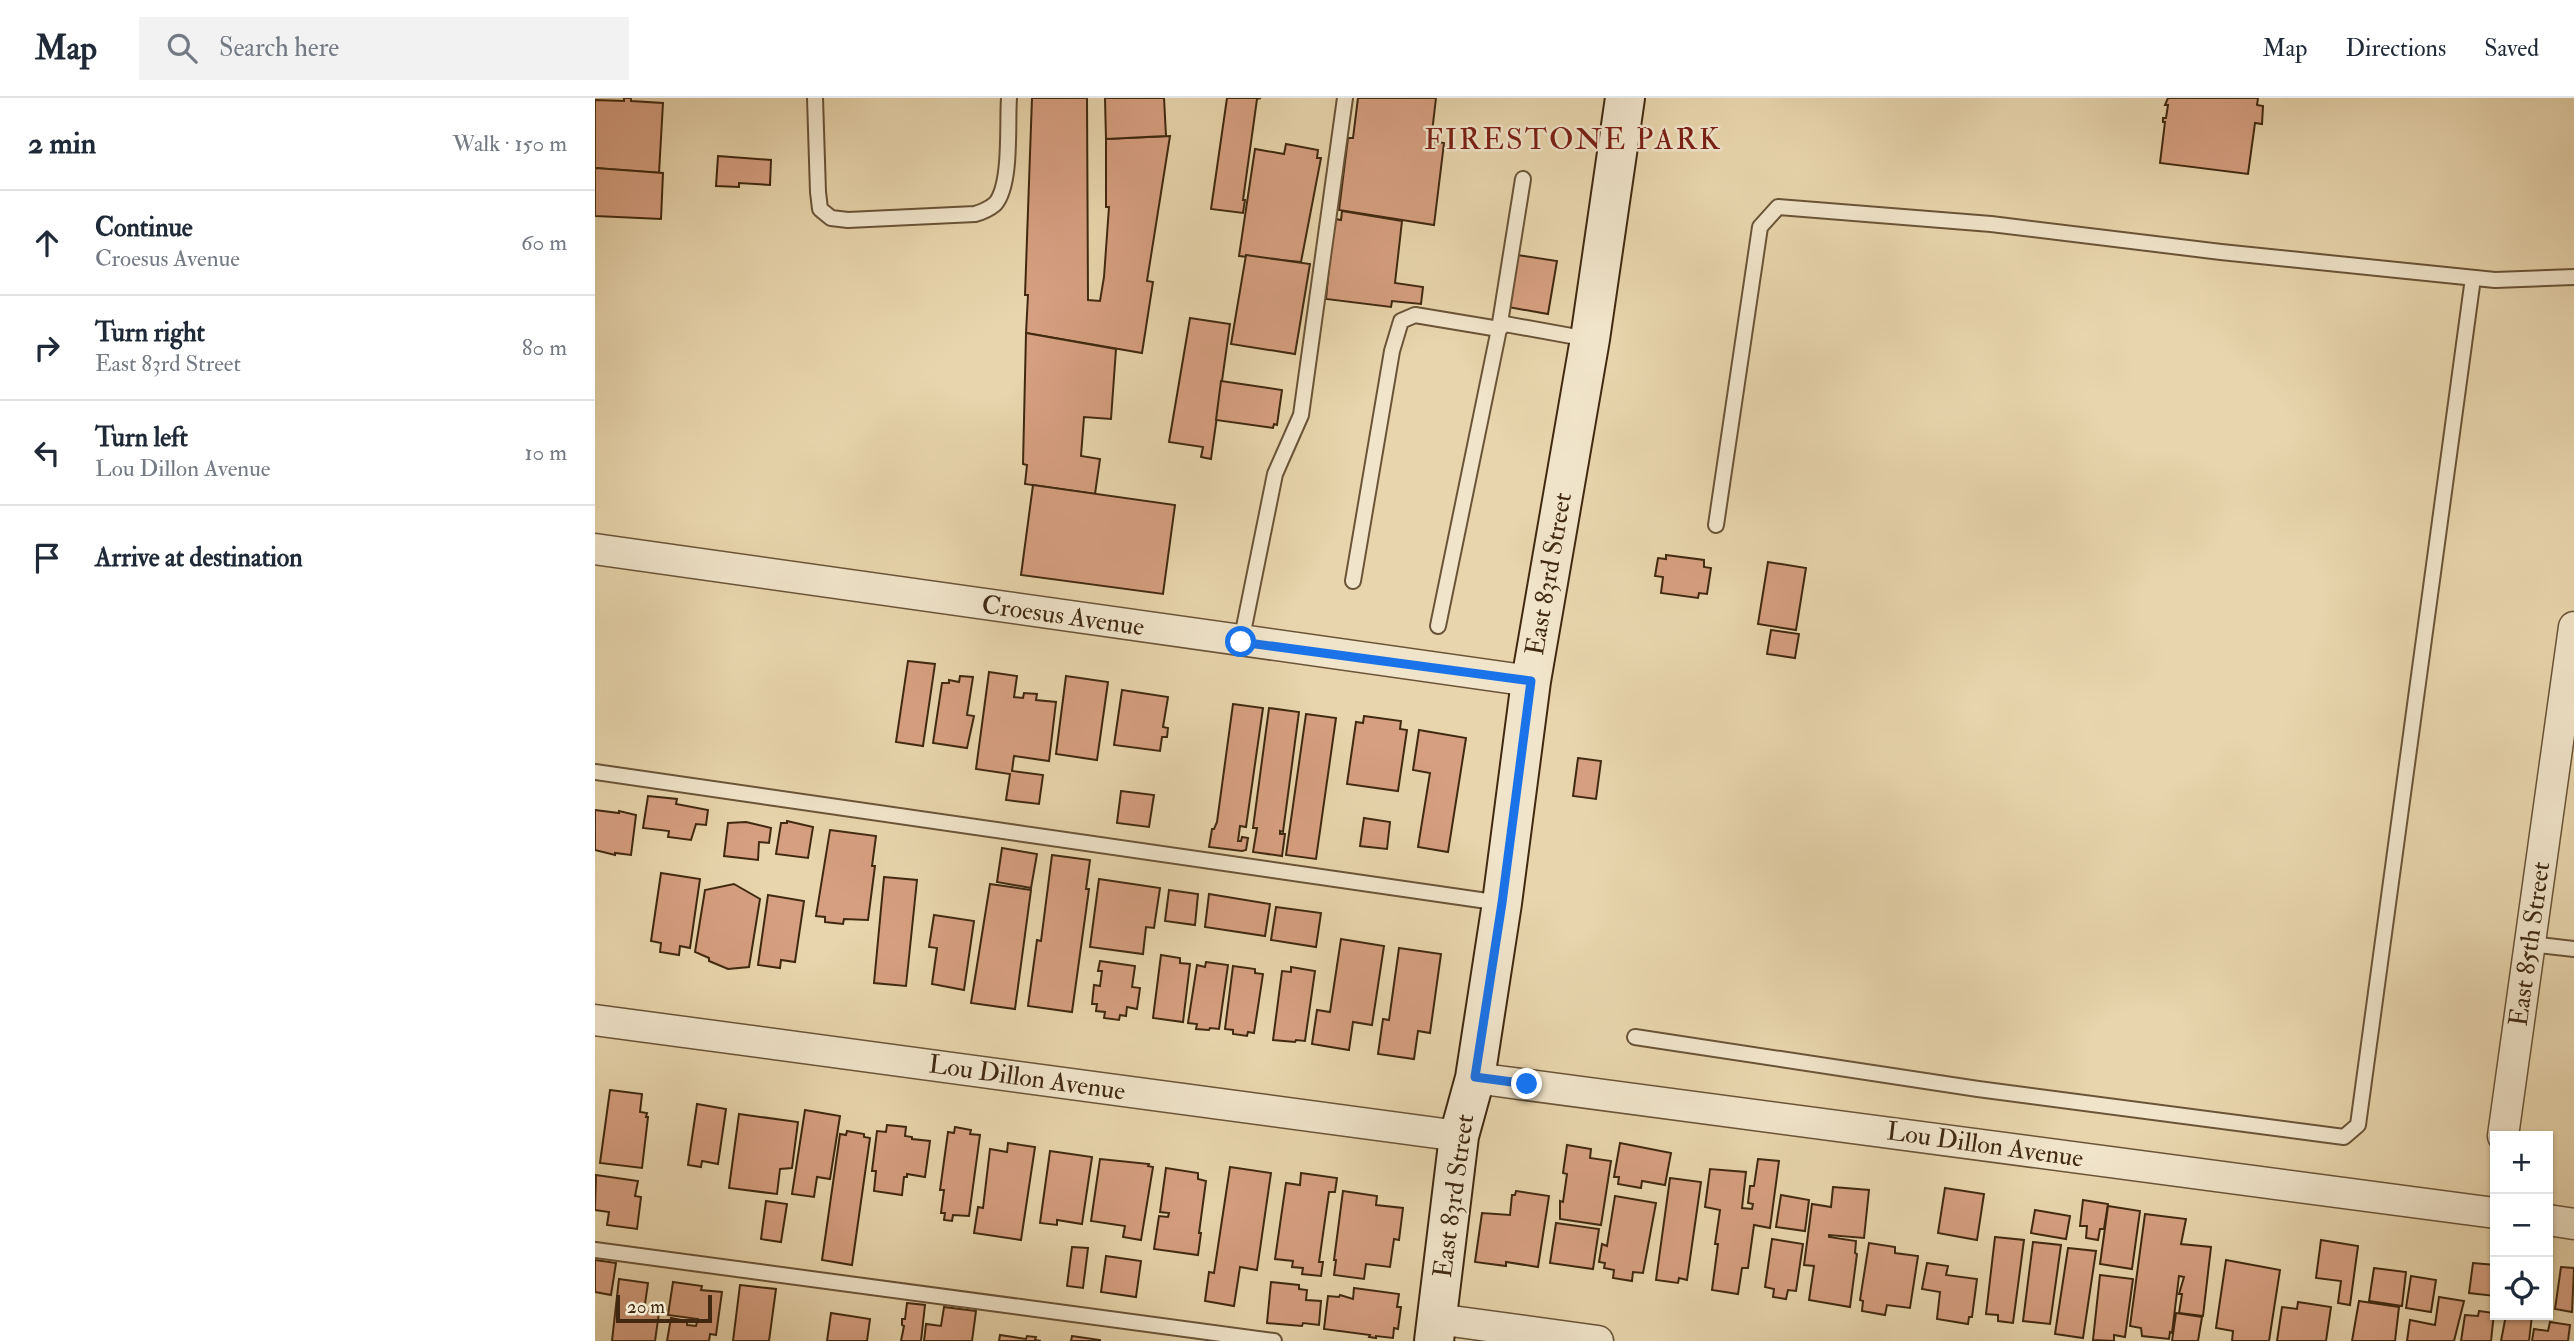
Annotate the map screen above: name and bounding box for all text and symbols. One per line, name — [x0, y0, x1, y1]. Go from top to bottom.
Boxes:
search box — [139, 17, 629, 80]
text: Map — [35, 28, 97, 69]
icon: search — [163, 29, 201, 67]
text: Search here — [219, 32, 339, 64]
text: Map — [2262, 33, 2307, 64]
text: Directions — [2345, 33, 2446, 64]
text: Saved — [2484, 33, 2539, 64]
district label: FIRESTONE PARK — [1424, 121, 1722, 158]
text: 2 min — [28, 125, 96, 162]
text: Walk · 150 m — [453, 129, 567, 158]
text: Continue — [95, 212, 193, 244]
icon: ahead — [28, 224, 66, 262]
text: 60 m — [521, 228, 567, 257]
text: Croesus Avenue — [95, 244, 240, 273]
text: Turn right — [95, 317, 205, 349]
icon: right — [28, 329, 66, 367]
text: 80 m — [522, 333, 567, 362]
text: East 83rd Street — [95, 349, 241, 378]
text: Turn left — [95, 422, 188, 454]
icon: left — [28, 434, 66, 472]
text: 10 m — [524, 438, 567, 467]
text: Lou Dillon Avenue — [95, 454, 270, 483]
street label: East 83rd Street — [1519, 490, 1579, 658]
icon: arrive — [28, 539, 66, 577]
text: Arrive at destination — [95, 542, 303, 574]
street label: Croesus Avenue — [980, 589, 1146, 643]
route start — [1225, 626, 1256, 657]
street label: East 85th Street — [2503, 860, 2557, 1028]
street label: Lou Dillon Avenue — [927, 1048, 1128, 1108]
route end — [1511, 1068, 1542, 1099]
street label: East 83rd Street — [1427, 1112, 1481, 1280]
street label: Lou Dillon Avenue — [1885, 1115, 2086, 1175]
map controls — [2490, 1131, 2553, 1320]
button: + — [2490, 1131, 2553, 1194]
button: − — [2490, 1194, 2553, 1257]
button: locate — [2490, 1257, 2553, 1320]
scale bar — [616, 1292, 712, 1324]
text: 20 m — [627, 1295, 665, 1319]

